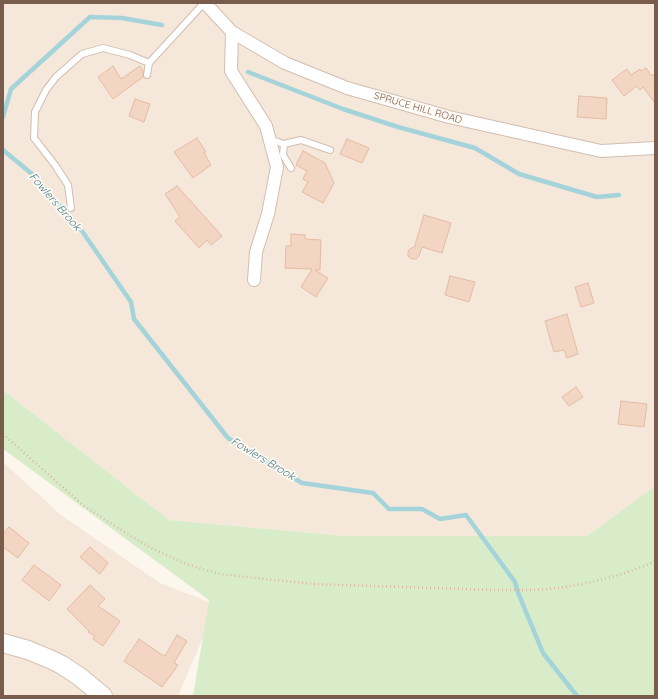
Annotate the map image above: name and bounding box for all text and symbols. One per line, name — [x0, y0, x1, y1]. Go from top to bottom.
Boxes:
street label: SPRUCE HILL ROAD — [372, 90, 464, 126]
water label: Fowlers Brook — [26, 170, 84, 234]
water label: Fowlers Brook — [229, 435, 297, 483]

